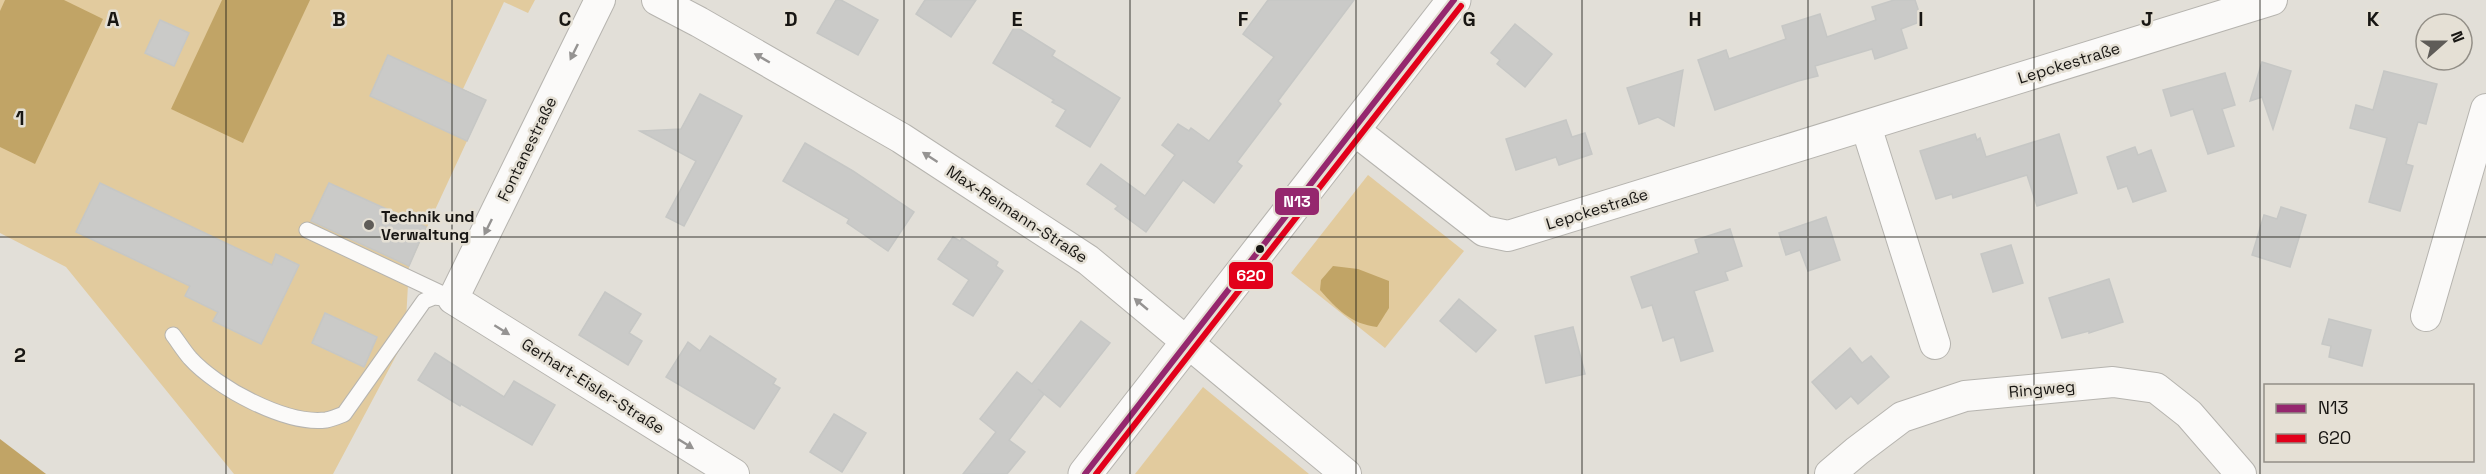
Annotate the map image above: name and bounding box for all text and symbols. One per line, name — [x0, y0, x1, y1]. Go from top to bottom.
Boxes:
text: A — [107, 6, 120, 32]
text: B — [332, 6, 346, 32]
text: C — [559, 6, 572, 32]
text: D — [784, 6, 798, 32]
text: E — [1011, 6, 1023, 32]
text: F — [1238, 6, 1249, 32]
text: G — [1462, 6, 1476, 32]
text: H — [1688, 6, 1702, 32]
text: I — [1918, 6, 1924, 32]
text: J — [2141, 6, 2153, 32]
text: K — [2367, 6, 2380, 32]
north arrow — [2414, 12, 2474, 72]
text: N — [2446, 28, 2469, 46]
street label: Lepckestraße — [2015, 37, 2123, 89]
one-way arrow — [570, 44, 579, 61]
one-way arrow — [753, 53, 770, 63]
street label: Fontanestraße — [493, 93, 561, 205]
text: 1 — [15, 105, 25, 131]
one-way arrow — [922, 152, 938, 163]
street label: Max-Reimann-Straße — [942, 160, 1092, 268]
street label: Lepckestraße — [1543, 183, 1651, 235]
line badge: N13 — [1274, 187, 1320, 216]
text: N13 — [1283, 191, 1311, 212]
place label: Technik und Verwaltung — [381, 206, 475, 245]
marker: Technik und Verwaltung — [362, 218, 376, 232]
one-way arrow — [483, 219, 493, 236]
unlabelled marker — [1254, 243, 1266, 255]
line badge: 620 — [1228, 261, 1274, 290]
text: 620 — [1236, 265, 1266, 286]
one-way arrow — [1133, 298, 1149, 311]
one-way arrow — [494, 324, 511, 335]
street label: Gerhart-Eisler-Straße — [518, 333, 668, 439]
text: 2 — [14, 342, 26, 368]
street label: Ringweg — [2008, 376, 2076, 402]
legend — [2264, 384, 2474, 462]
text: N13 — [2318, 396, 2348, 419]
text: 620 — [2318, 426, 2351, 449]
one-way arrow — [678, 438, 694, 449]

